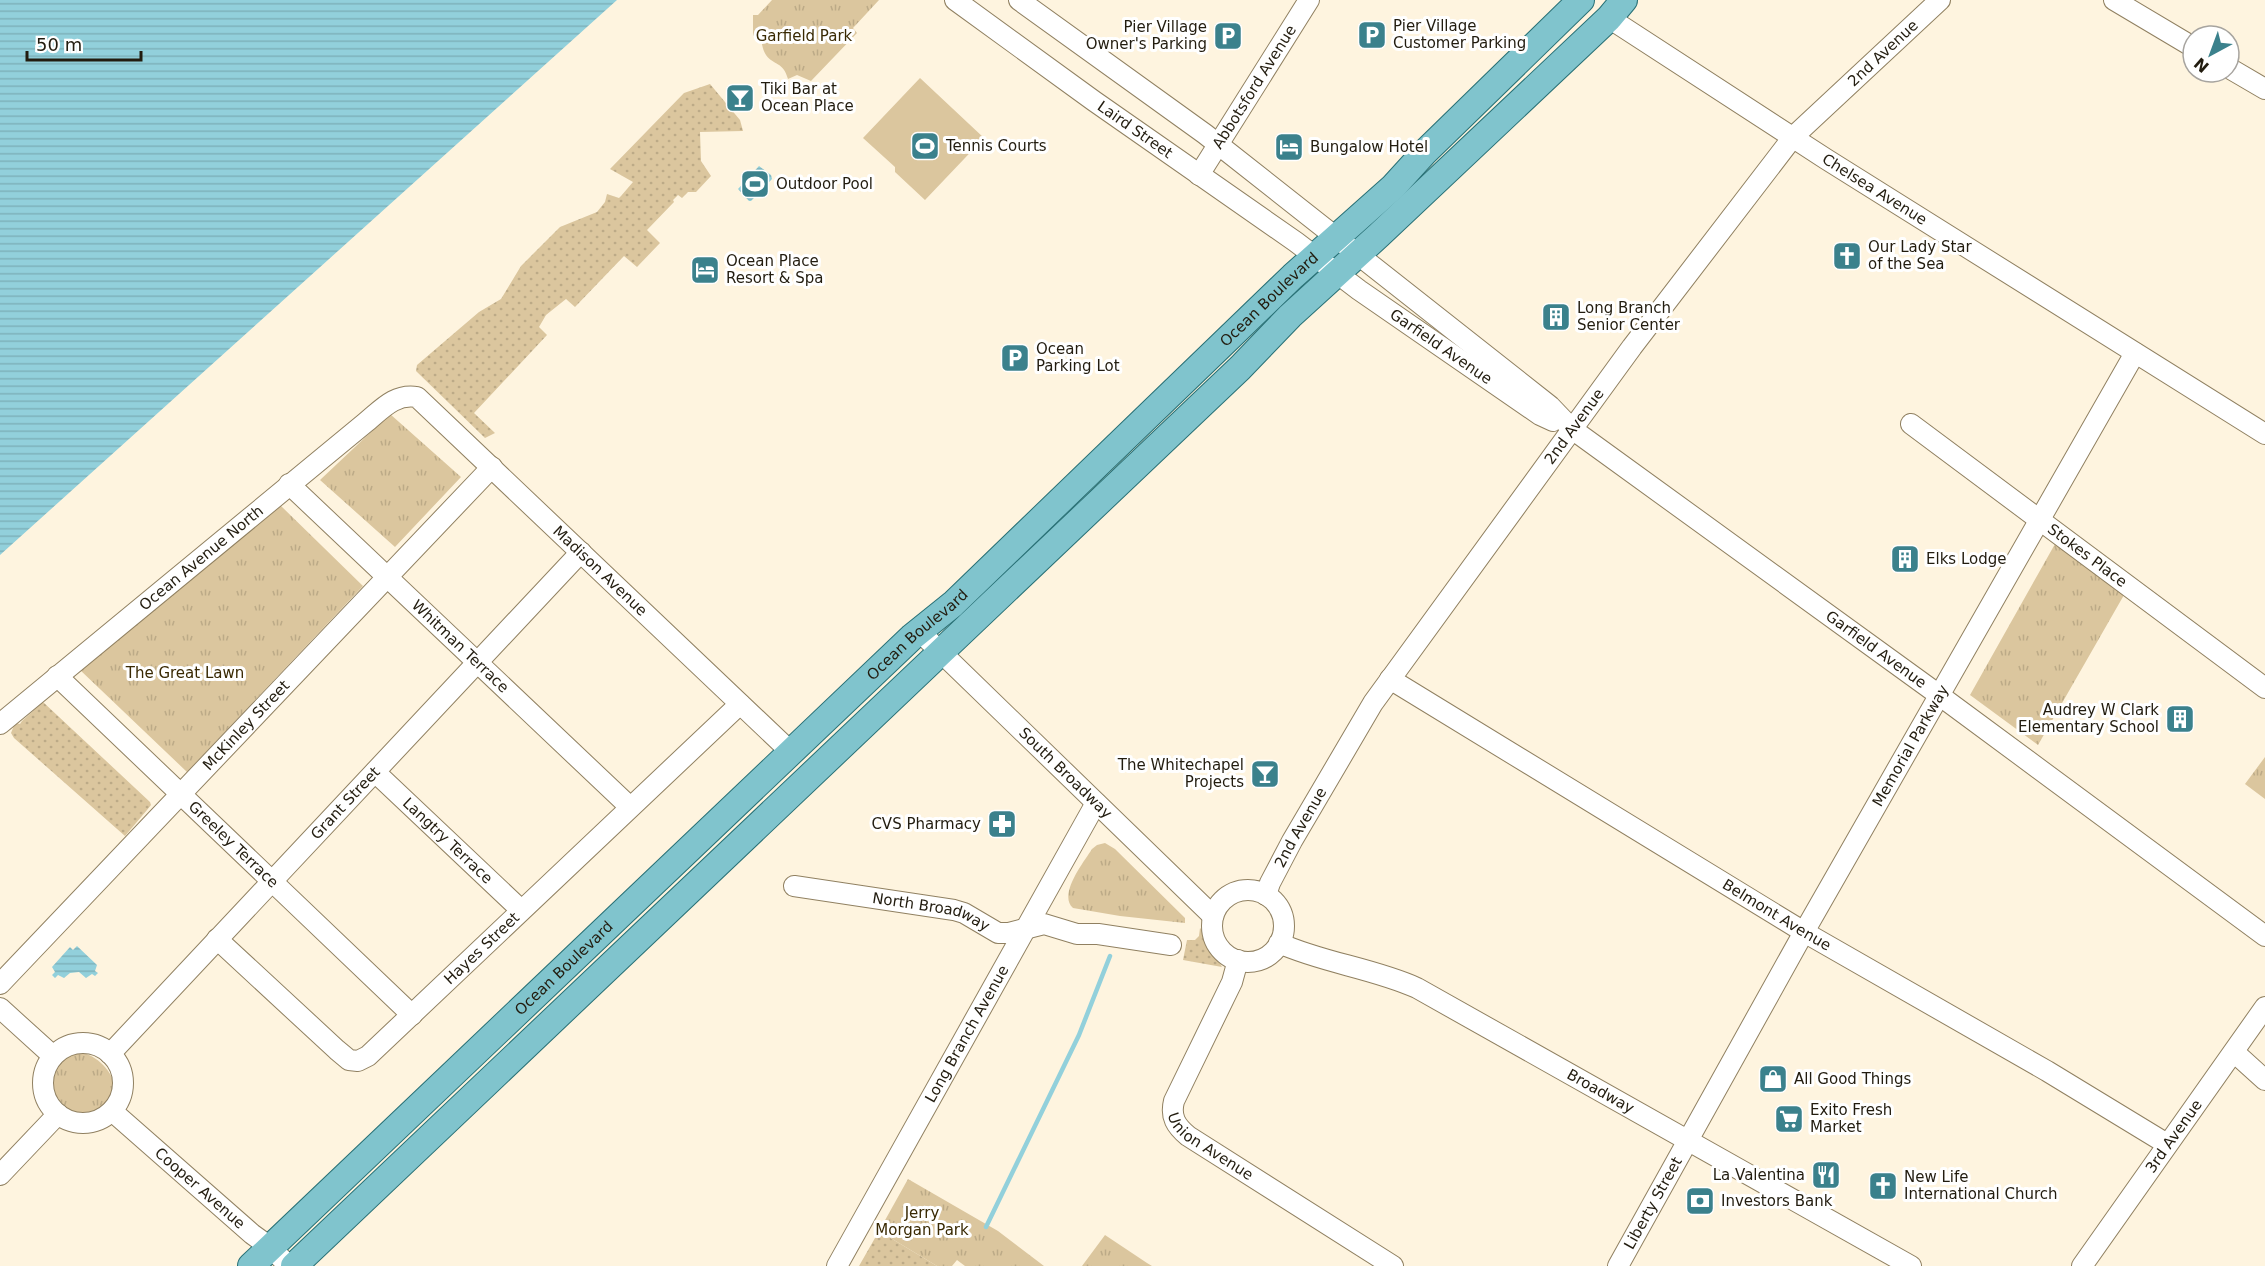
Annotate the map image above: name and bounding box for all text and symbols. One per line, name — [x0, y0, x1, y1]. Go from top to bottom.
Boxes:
street label: 2nd Avenue — [1844, 16, 1922, 90]
place label: Pier Village Customer Parking — [1393, 17, 1526, 52]
place label: Pier Village Owner's Parking — [1086, 18, 1207, 53]
parking icon: Pier Village Customer Parking — [1356, 19, 1388, 51]
parking icon: Pier Village Owner's Parking — [1212, 20, 1244, 52]
street label: Abbotsford Avenue — [1209, 22, 1300, 152]
scale bar — [27, 24, 141, 62]
north arrow — [2181, 24, 2241, 84]
park label: Garfield Park — [756, 27, 853, 45]
text: 50 m — [36, 34, 82, 55]
text: N — [2190, 53, 2213, 77]
place label: Tiki Bar at Ocean Place — [760, 80, 854, 115]
bar icon: Tiki Bar at Ocean Place — [724, 82, 756, 114]
street label: Laird Street — [1094, 97, 1176, 162]
sports icon: Tennis Courts — [909, 130, 941, 162]
hotel icon: Bungalow Hotel — [1273, 131, 1305, 163]
place label: Tennis Courts — [945, 137, 1047, 155]
place label: Bungalow Hotel — [1310, 138, 1428, 156]
street label: Chelsea Avenue — [1819, 150, 1930, 229]
sports icon: Outdoor Pool — [739, 168, 771, 200]
place label: Outdoor Pool — [776, 175, 873, 193]
place label: Our Lady Star of the Sea — [1868, 238, 1973, 273]
church icon: Our Lady Star of the Sea — [1831, 240, 1863, 272]
street label: Ocean Boulevard — [1216, 249, 1322, 350]
place label: Ocean Place Resort & Spa — [726, 252, 824, 287]
hotel icon: Ocean Place Resort & Spa — [689, 254, 721, 286]
place label: Long Branch Senior Center — [1577, 299, 1681, 334]
building icon: Long Branch Senior Center — [1540, 301, 1572, 333]
street label: Garfield Avenue — [1387, 305, 1495, 388]
place label: Ocean Parking Lot — [1036, 340, 1120, 375]
parking icon: Ocean Parking Lot — [999, 342, 1031, 374]
street label: 2nd Avenue — [1541, 385, 1608, 468]
street label: Ocean Avenue North — [136, 502, 267, 614]
street label: Stokes Place — [2044, 520, 2131, 591]
street label: Madison Avenue — [549, 522, 651, 620]
building icon: Elks Lodge — [1889, 543, 1921, 575]
place label: Elks Lodge — [1926, 550, 2006, 568]
street label: Ocean Boulevard — [863, 586, 972, 684]
street label: Whitman Terrace — [408, 596, 513, 697]
street label: Garfield Avenue — [1822, 607, 1930, 692]
park label: The Great Lawn — [125, 664, 244, 682]
street label: McKinley Street — [199, 677, 293, 774]
street label: Memorial Parkway — [1869, 681, 1952, 810]
place label: Audrey W Clark Elementary School — [2018, 701, 2159, 736]
building icon: Audrey W Clark Elementary School — [2164, 703, 2196, 735]
street label: South Broadway — [1015, 724, 1116, 822]
place label: The Whitechapel Projects — [1117, 756, 1244, 791]
bar icon: The Whitechapel Projects — [1249, 758, 1281, 790]
street label: Grant Street — [307, 763, 384, 843]
street label: 2nd Avenue — [1271, 784, 1330, 871]
street label: Langtry Terrace — [399, 794, 496, 887]
street label: Greeley Terrace — [185, 797, 282, 892]
pharmacy icon: CVS Pharmacy — [986, 808, 1018, 840]
place label: CVS Pharmacy — [871, 815, 981, 833]
street label: Belmont Avenue — [1719, 875, 1834, 954]
street label: North Broadway — [871, 889, 993, 935]
street label: Hayes Street — [440, 908, 523, 988]
street label: Ocean Boulevard — [511, 917, 617, 1019]
street label: Long Branch Avenue — [921, 962, 1012, 1106]
shop icon: All Good Things — [1757, 1063, 1789, 1095]
street label: Broadway — [1564, 1065, 1638, 1117]
place label: All Good Things — [1794, 1070, 1911, 1088]
street label: 3rd Avenue — [2142, 1096, 2206, 1176]
place label: Exito Fresh Market — [1810, 1101, 1892, 1136]
supermarket icon: Exito Fresh Market — [1773, 1103, 1805, 1135]
street label: Union Avenue — [1164, 1110, 1257, 1184]
street label: Cooper Avenue — [151, 1144, 249, 1233]
street label: Liberty Street — [1620, 1154, 1686, 1252]
restaurant icon: La Valentina — [1810, 1159, 1842, 1191]
place label: La Valentina — [1713, 1166, 1805, 1184]
place label: New Life International Church — [1904, 1168, 2058, 1203]
church icon: New Life International Church — [1867, 1170, 1899, 1202]
bank icon: Investors Bank — [1684, 1185, 1716, 1217]
place label: Investors Bank — [1721, 1192, 1833, 1210]
park label: Jerry Morgan Park — [875, 1204, 969, 1239]

